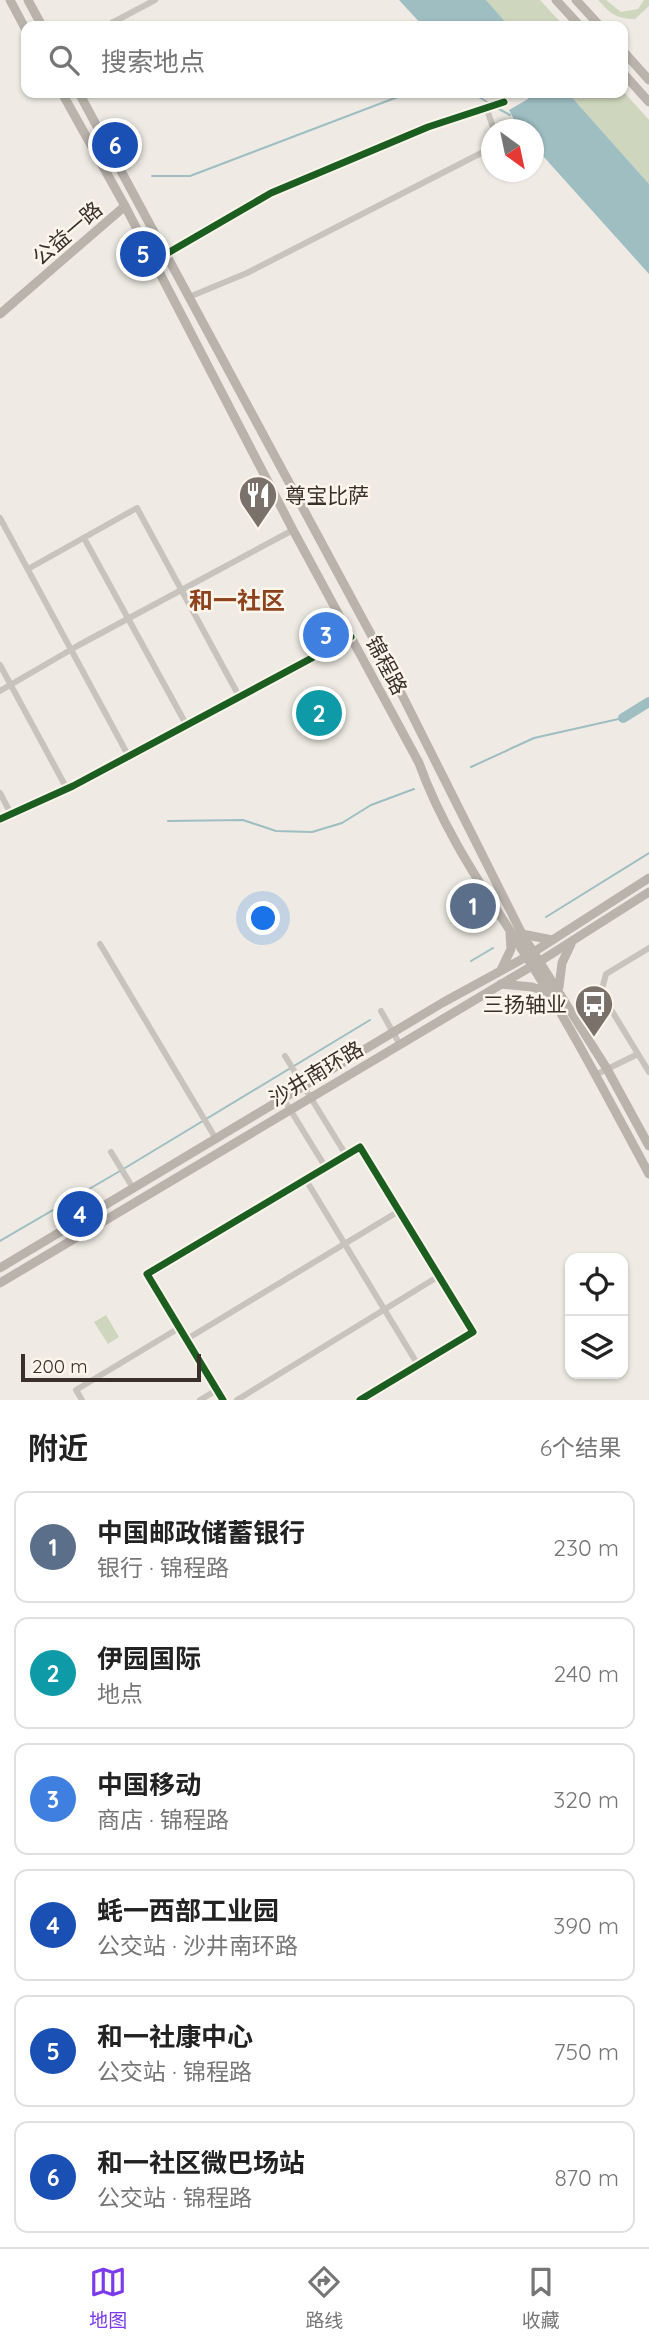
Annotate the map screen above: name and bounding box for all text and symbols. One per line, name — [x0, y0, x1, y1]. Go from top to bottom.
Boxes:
search box — [21, 21, 628, 98]
icon: search — [45, 41, 83, 79]
text: 搜索地点 — [101, 45, 205, 78]
pin: 6 — [92, 119, 138, 171]
north arrow — [481, 119, 544, 182]
street label: 公益一路 — [27, 196, 107, 270]
pin: 5 — [120, 228, 166, 280]
restaurant icon: 尊宝比萨 — [237, 474, 279, 529]
place label: 尊宝比萨 — [285, 482, 369, 508]
district label: 和一社区 — [189, 585, 285, 615]
pin: 3 — [303, 609, 349, 661]
street label: 锦程路 — [361, 631, 413, 699]
pin: 2 — [296, 687, 342, 739]
pin: 1 — [450, 880, 496, 932]
your location — [246, 901, 280, 935]
bus stop icon: 三扬轴业 — [573, 983, 615, 1038]
place label: 三扬轴业 — [483, 991, 567, 1017]
street label: 沙井南环路 — [264, 1035, 368, 1111]
pin: 4 — [57, 1188, 103, 1240]
map controls — [565, 1253, 628, 1379]
button: locate — [565, 1253, 628, 1316]
button: layers — [565, 1316, 628, 1379]
scale bar — [21, 1351, 201, 1383]
text: 200 m — [32, 1354, 88, 1378]
text: 附近 — [28, 1429, 88, 1467]
text: 6个结果 — [540, 1433, 621, 1462]
text: 中国邮政储蓄银行 — [97, 1516, 305, 1549]
text: 1 — [49, 1533, 57, 1562]
text: 230 m — [553, 1533, 619, 1562]
text: 银行 · 锦程路 — [97, 1553, 229, 1582]
text: 伊园国际 — [97, 1642, 201, 1675]
text: 2 — [46, 1659, 60, 1688]
text: 240 m — [554, 1659, 619, 1688]
text: 地点 — [97, 1679, 143, 1708]
text: 中国移动 — [97, 1768, 201, 1801]
text: 3 — [47, 1785, 59, 1814]
text: 320 m — [553, 1785, 619, 1814]
text: 商店 · 锦程路 — [97, 1805, 229, 1834]
text: 蚝一西部工业园 — [97, 1894, 279, 1927]
text: 4 — [46, 1911, 60, 1940]
text: 390 m — [553, 1911, 619, 1940]
text: 公交站 · 沙井南环路 — [97, 1931, 298, 1960]
text: 和一社康中心 — [97, 2020, 253, 2053]
text: 5 — [46, 2037, 60, 2066]
text: 750 m — [554, 2037, 619, 2066]
text: 公交站 · 锦程路 — [97, 2057, 252, 2086]
text: 和一社区微巴场站 — [97, 2146, 305, 2179]
text: 6 — [47, 2163, 59, 2192]
text: 870 m — [555, 2163, 619, 2192]
text: 公交站 · 锦程路 — [97, 2183, 252, 2212]
tab: 地图 — [89, 2263, 127, 2332]
tab: 路线 — [305, 2263, 344, 2332]
tab: 收藏 — [522, 2263, 560, 2332]

